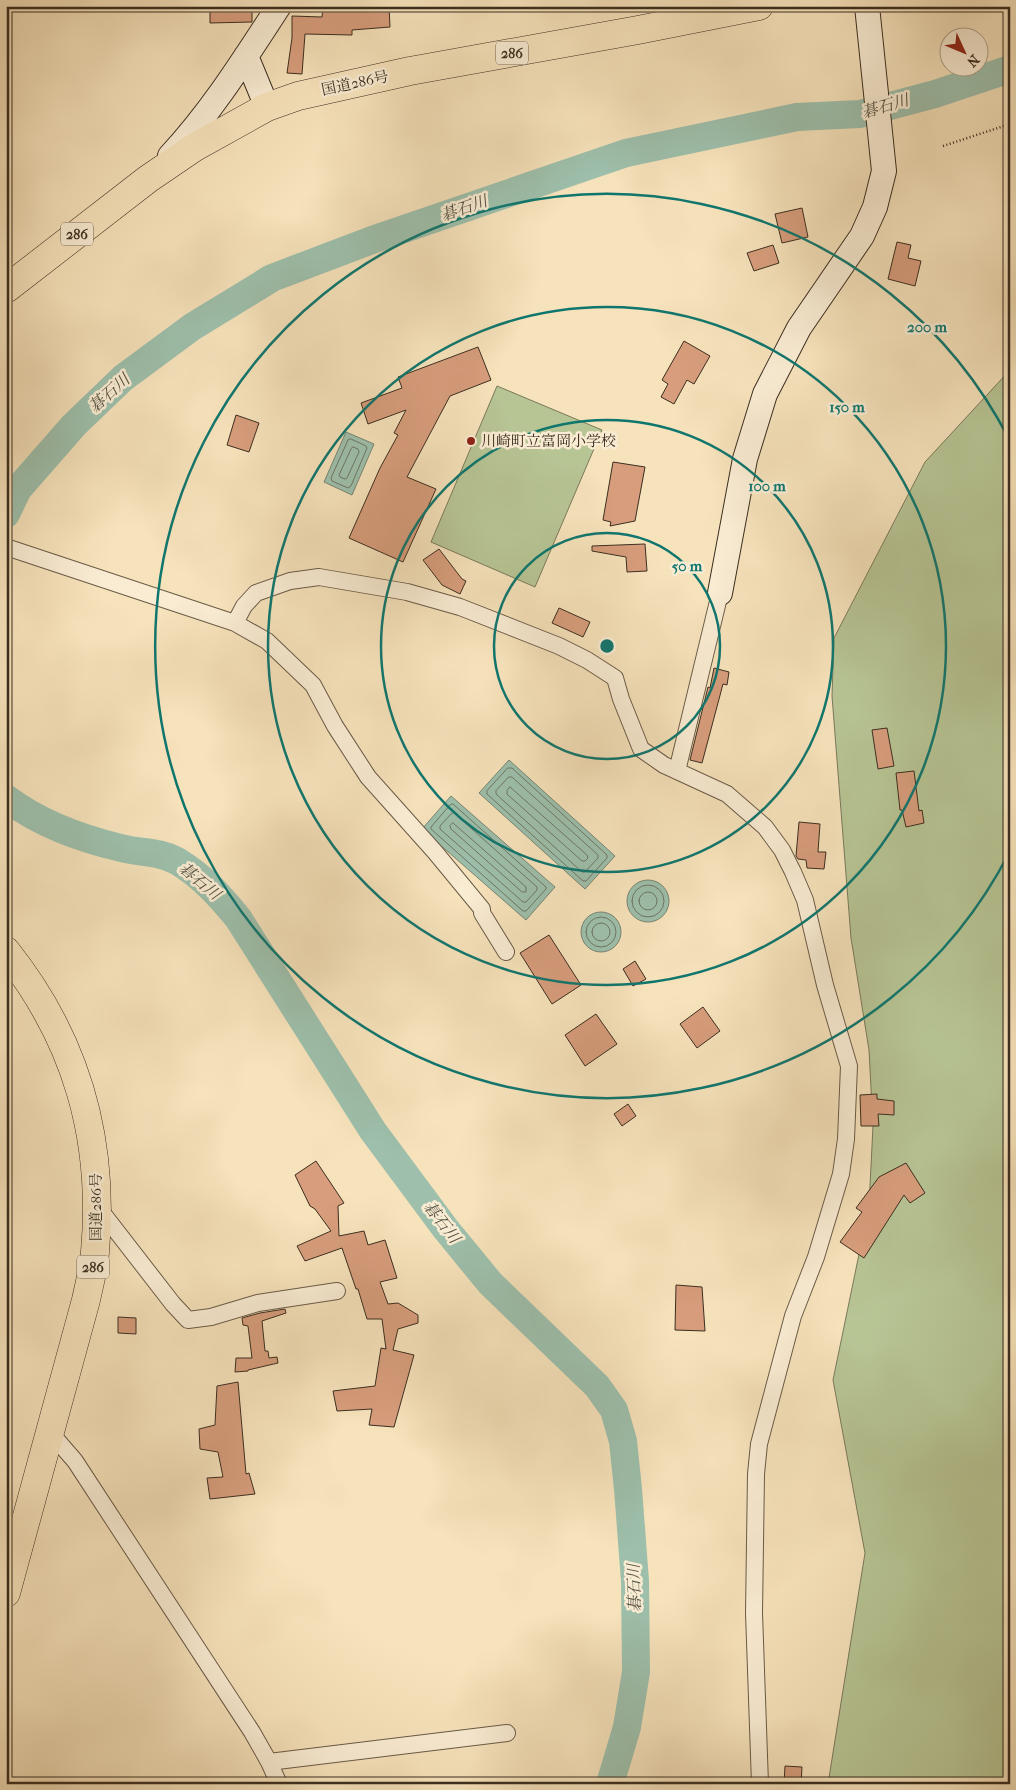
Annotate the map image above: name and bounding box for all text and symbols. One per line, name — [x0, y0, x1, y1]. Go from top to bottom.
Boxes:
north arrow — [938, 28, 988, 78]
road number: 286 — [496, 42, 528, 64]
text: N — [963, 51, 983, 71]
street label: 国道286号 — [320, 67, 390, 99]
water label: 碁石川 — [859, 90, 913, 122]
water label: 碁石川 — [438, 191, 492, 225]
road number: 286 — [61, 222, 93, 245]
text: 200 m — [907, 318, 947, 336]
water label: 碁石川 — [85, 369, 135, 416]
text: 150 m — [829, 398, 865, 416]
place label: 川崎町立富岡小学校 — [481, 432, 616, 450]
marker: 川崎町立富岡小学校 — [465, 435, 477, 447]
text: 100 m — [748, 477, 786, 495]
text: 50 m — [672, 557, 703, 575]
centre of rings — [598, 637, 616, 655]
water label: 碁石川 — [176, 858, 226, 905]
street label: 国道286号 — [87, 1173, 105, 1241]
water label: 碁石川 — [420, 1197, 465, 1248]
road number: 286 — [77, 1256, 109, 1278]
water label: 碁石川 — [624, 1562, 644, 1612]

